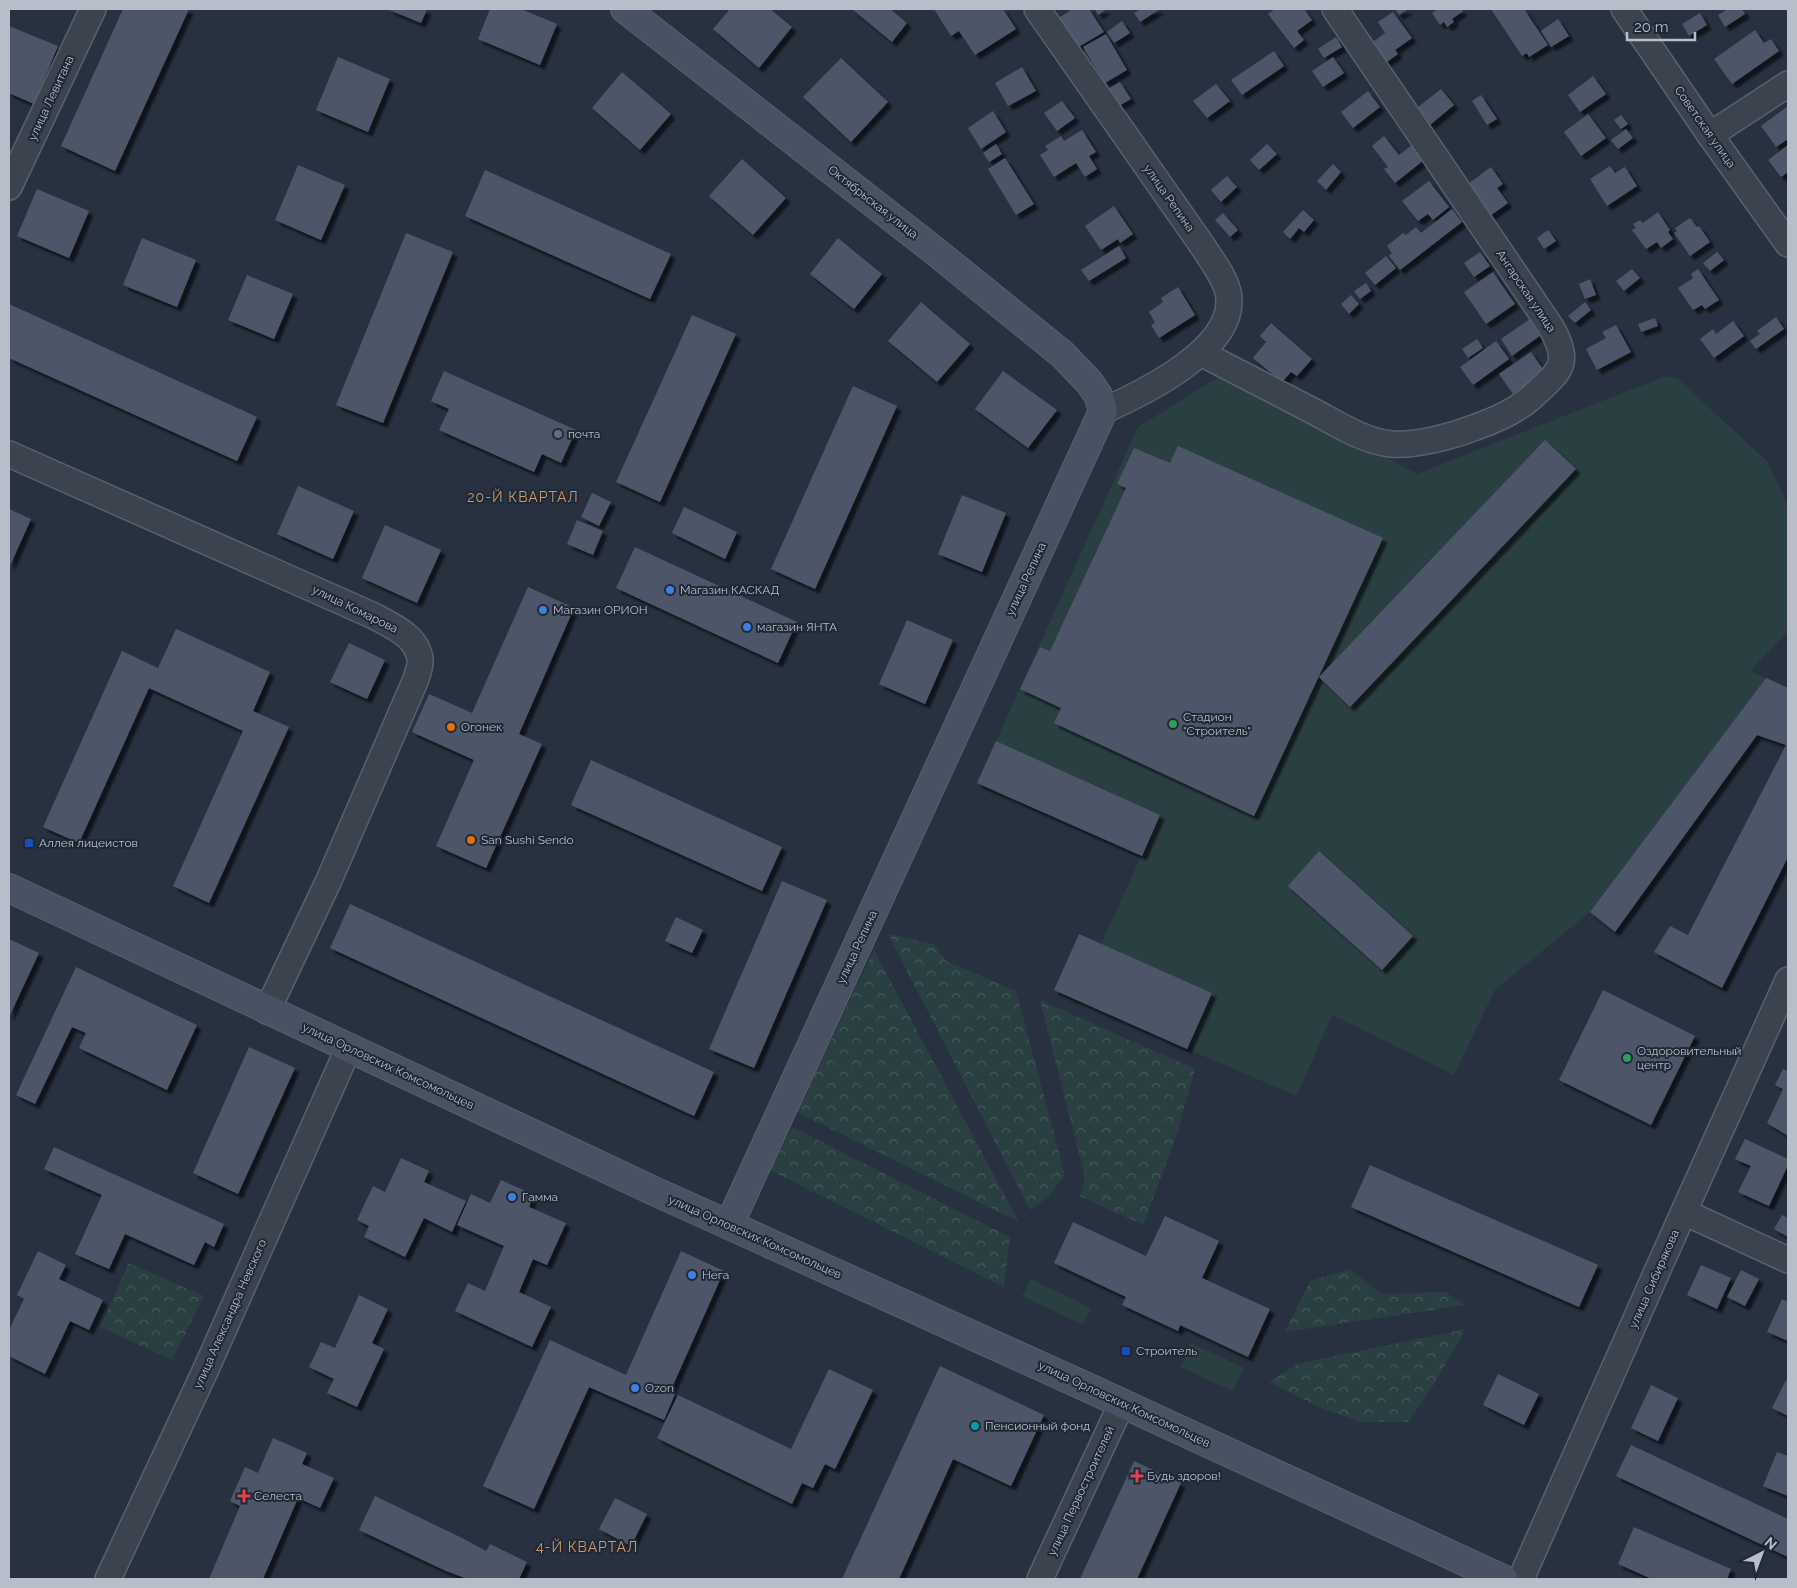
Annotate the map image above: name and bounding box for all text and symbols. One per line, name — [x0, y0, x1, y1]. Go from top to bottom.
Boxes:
scale bar — [1627, 10, 1694, 42]
text: 20 m — [1634, 18, 1669, 36]
street label: улица Левитана — [25, 53, 77, 143]
street label: Советская улица — [1672, 83, 1738, 171]
street label: улица Репина — [1141, 162, 1197, 234]
street label: Октябрьская улица — [825, 163, 921, 241]
street label: Ангарская улица — [1493, 247, 1559, 335]
place label: почта — [568, 427, 600, 441]
marker: почта — [552, 428, 564, 440]
district label: 20-Й КВАРТАЛ — [467, 488, 579, 505]
street label: улица Репина — [1003, 540, 1049, 618]
street label: улица Комарова — [310, 582, 400, 636]
place label: Магазин КАСКАД — [680, 583, 779, 597]
marker: Магазин КАСКАД — [664, 584, 676, 596]
place label: Магазин ОРИОН — [553, 603, 648, 617]
marker: Магазин ОРИОН — [537, 604, 549, 616]
place label: магазин ЯНТА — [757, 620, 837, 634]
marker: магазин ЯНТА — [741, 621, 753, 633]
place label: Стадион "Строитель" — [1183, 710, 1251, 738]
marker: Стадион "Строитель" — [1167, 718, 1179, 730]
place label: Огонек — [461, 720, 502, 734]
marker: Огонек — [445, 721, 457, 733]
place label: San Sushi Sendo — [481, 833, 574, 847]
marker: San Sushi Sendo — [465, 834, 477, 846]
place label: Аллея лицеистов — [39, 836, 138, 850]
marker: Аллея лицеистов — [23, 837, 35, 849]
street label: улица Репина — [834, 908, 880, 986]
street label: улица Орловских Комсомольцев — [300, 1020, 476, 1112]
place label: Оздоровительный центр — [1637, 1044, 1741, 1072]
marker: Оздоровительный центр — [1621, 1052, 1633, 1064]
place label: Гамма — [522, 1190, 558, 1204]
marker: Гамма — [506, 1191, 518, 1203]
street label: улица Орловских Комсомольцев — [666, 1192, 844, 1282]
street label: улица Сибирякова — [1626, 1228, 1682, 1330]
street label: улица Александра Невского — [191, 1237, 269, 1391]
place label: Нега — [702, 1268, 729, 1282]
marker: Нега — [686, 1269, 698, 1281]
place label: Строитель — [1136, 1344, 1197, 1358]
marker: Строитель — [1120, 1345, 1132, 1357]
street label: улица Орловских Комсомольцев — [1036, 1358, 1212, 1450]
place label: Ozon — [645, 1381, 674, 1395]
marker: Ozon — [629, 1382, 641, 1394]
place label: Пенсионный фонд — [985, 1419, 1090, 1433]
marker: Пенсионный фонд — [969, 1420, 981, 1432]
street label: улица Первостроителей — [1045, 1424, 1117, 1558]
place label: Будь здоров! — [1147, 1469, 1221, 1483]
marker: Будь здоров! — [1131, 1470, 1143, 1482]
place label: Селеста — [254, 1489, 302, 1503]
marker: Селеста — [238, 1490, 250, 1502]
north arrow — [1737, 1528, 1787, 1578]
text: N — [1761, 1534, 1780, 1553]
district label: 4-Й КВАРТАЛ — [536, 1538, 638, 1555]

